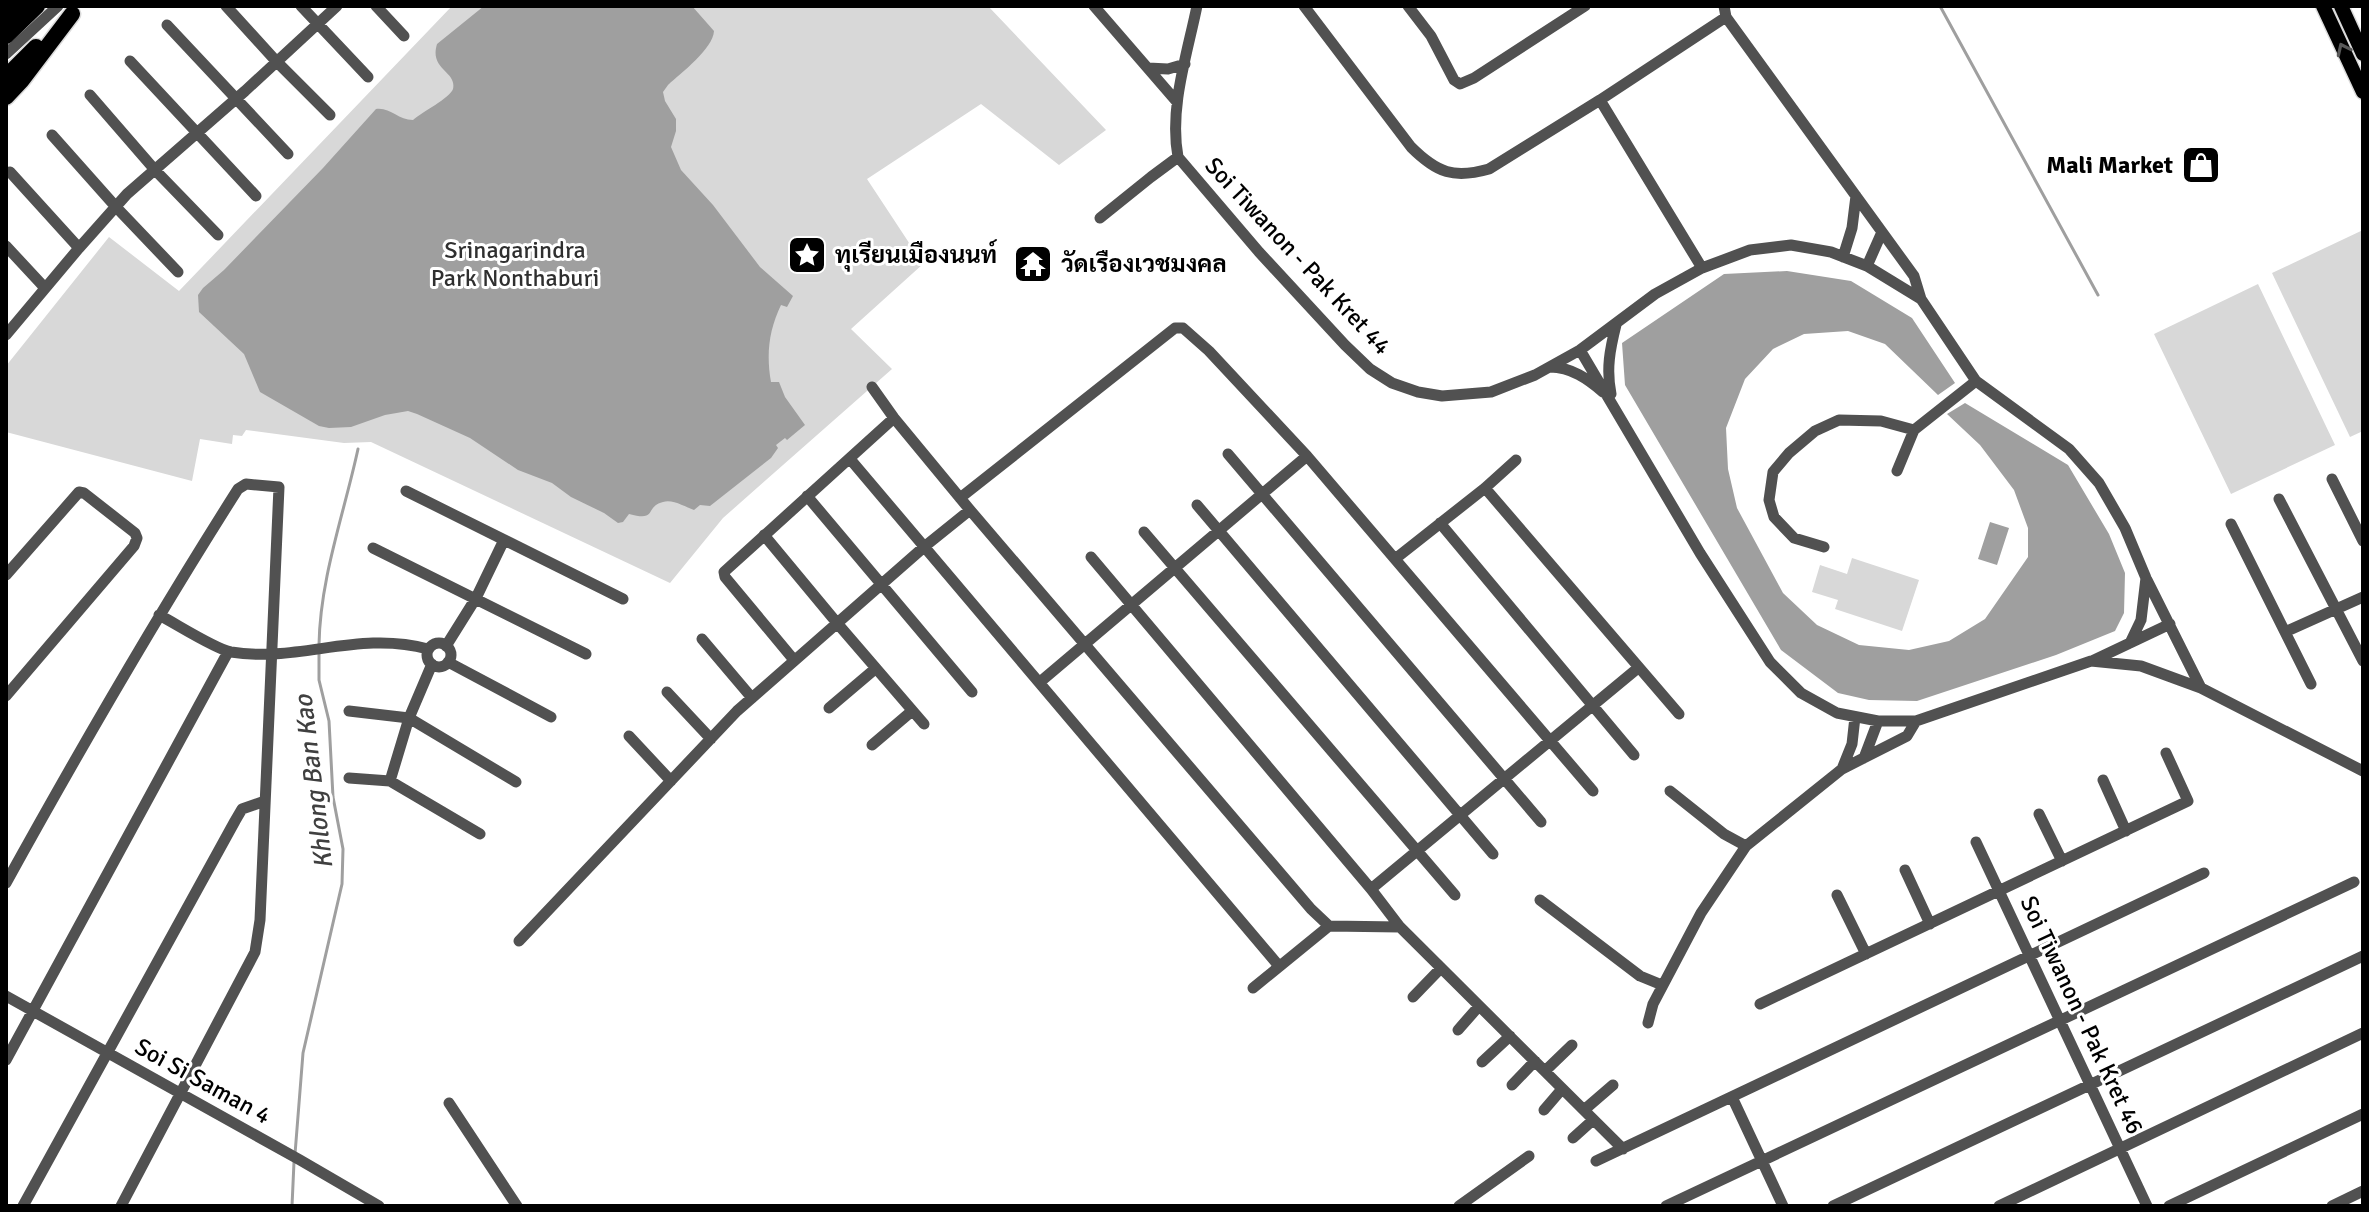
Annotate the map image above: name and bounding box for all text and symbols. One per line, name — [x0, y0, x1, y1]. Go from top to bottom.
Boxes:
one-way arrow — [2337, 43, 2353, 57]
shop icon: Mali Market — [2180, 144, 2222, 186]
place label: Mali Market — [2046, 150, 2173, 180]
street label: Soi Tiwanon - Pak Kret 44 — [1199, 151, 1397, 361]
place icon: ทุเรียนเมืองนนท์ — [786, 234, 828, 276]
park label: Srinagarindra Park Nonthaburi — [431, 235, 599, 293]
place label: ทุเรียนเมืองนนท์ — [835, 239, 998, 272]
temple icon: วัดเรืองเวชมงคล — [1012, 243, 1054, 285]
place label: วัดเรืองเวชมงคล — [1061, 249, 1227, 279]
water label: Khlong Ban Kao — [287, 692, 341, 871]
street label: Soi Tiwanon - Pak Kret 46 — [2014, 891, 2150, 1139]
street label: Soi Si Saman 4 — [130, 1031, 276, 1131]

